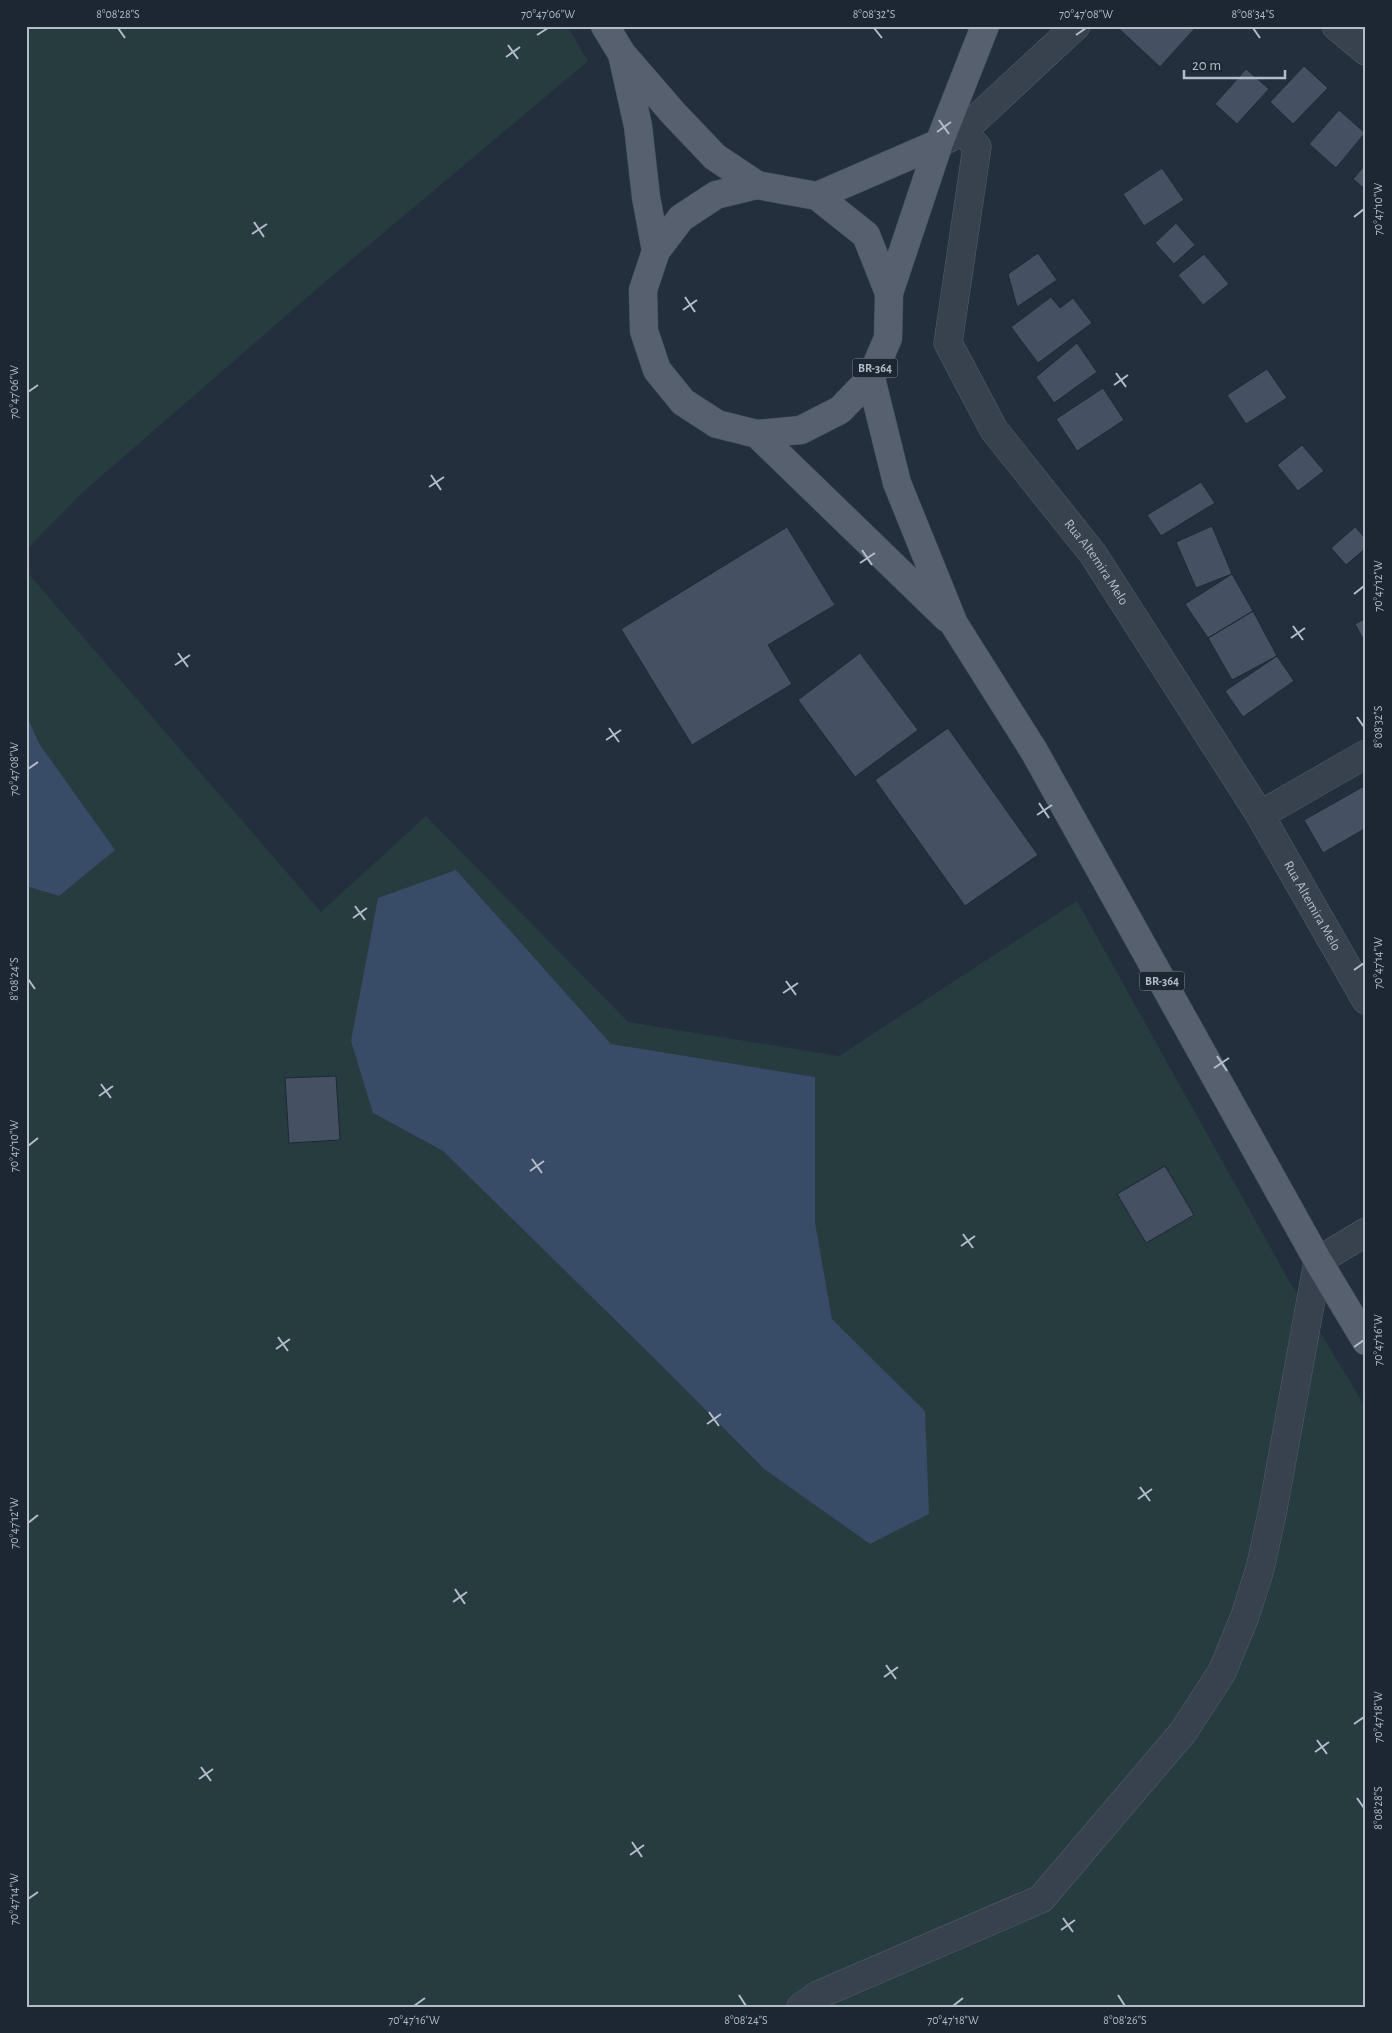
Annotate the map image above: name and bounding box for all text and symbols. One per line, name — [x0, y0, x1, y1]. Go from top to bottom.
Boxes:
text: 8°08'28"S — [96, 8, 140, 20]
text: 70°47'06"W — [521, 8, 575, 20]
text: 8°08'32"S — [853, 8, 896, 20]
text: 70°47'08"W — [1059, 8, 1113, 20]
text: 8°08'34"S — [1232, 8, 1275, 20]
scale bar — [1184, 48, 1286, 80]
text: 20 m — [1192, 58, 1221, 73]
text: 70°47'10"W — [1372, 183, 1384, 235]
road number: BR-364 — [852, 358, 898, 378]
text: 70°47'06"W — [8, 365, 20, 419]
street label: Rua Altemira Melo — [1061, 517, 1131, 608]
text: 70°47'12"W — [1372, 560, 1384, 612]
text: 8°08'32"S — [1372, 705, 1384, 748]
text: 70°47'08"W — [8, 742, 20, 796]
street label: Rua Altemira Melo — [1281, 859, 1343, 953]
text: 70°47'14"W — [1372, 937, 1384, 989]
text: 8°08'24"S — [8, 957, 20, 1001]
road number: BR-364 — [1140, 971, 1184, 990]
text: 70°47'10"W — [8, 1120, 20, 1172]
text: 70°47'16"W — [1372, 1314, 1384, 1366]
text: 70°47'12"W — [8, 1497, 20, 1549]
text: 70°47'18"W — [1372, 1691, 1384, 1743]
text: 8°08'28"S — [1372, 1786, 1384, 1830]
text: 70°47'14"W — [8, 1873, 20, 1925]
text: 70°47'16"W — [388, 2014, 440, 2026]
text: 8°08'24"S — [724, 2014, 768, 2026]
text: 70°47'18"W — [927, 2014, 979, 2026]
text: 8°08'26"S — [1103, 2014, 1147, 2026]

